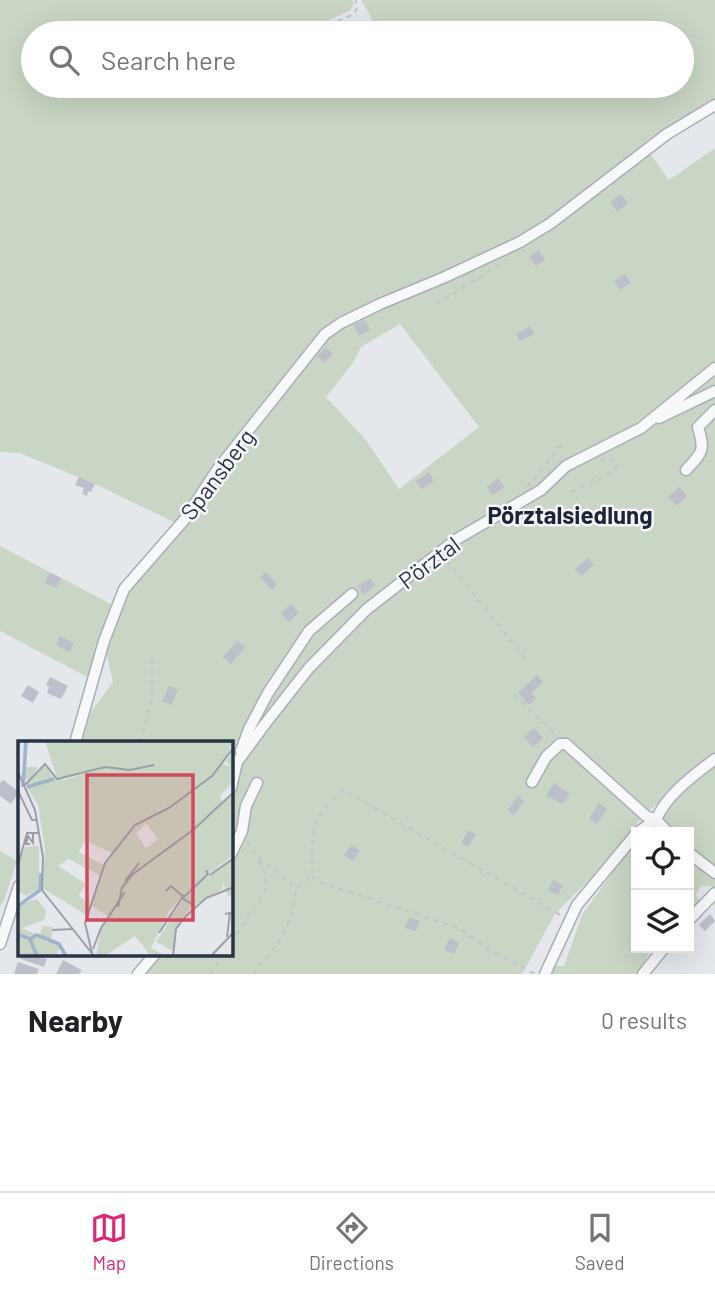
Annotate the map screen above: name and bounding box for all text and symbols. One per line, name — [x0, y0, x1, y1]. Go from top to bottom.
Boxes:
search box — [21, 21, 694, 98]
icon: search — [45, 41, 83, 79]
text: Search here — [101, 44, 236, 75]
street label: Spansberg — [174, 423, 260, 525]
district label: Pörztalsiedlung — [487, 500, 653, 529]
street label: Pörztal — [393, 530, 465, 594]
inset map — [18, 741, 233, 956]
map controls — [631, 827, 694, 953]
button: locate — [631, 827, 694, 890]
button: layers — [631, 890, 694, 953]
text: Nearby — [28, 1002, 123, 1038]
text: 0 results — [601, 1006, 687, 1034]
tab: Map — [90, 1209, 128, 1274]
tab: Directions — [309, 1209, 394, 1274]
tab: Saved — [575, 1209, 625, 1274]

